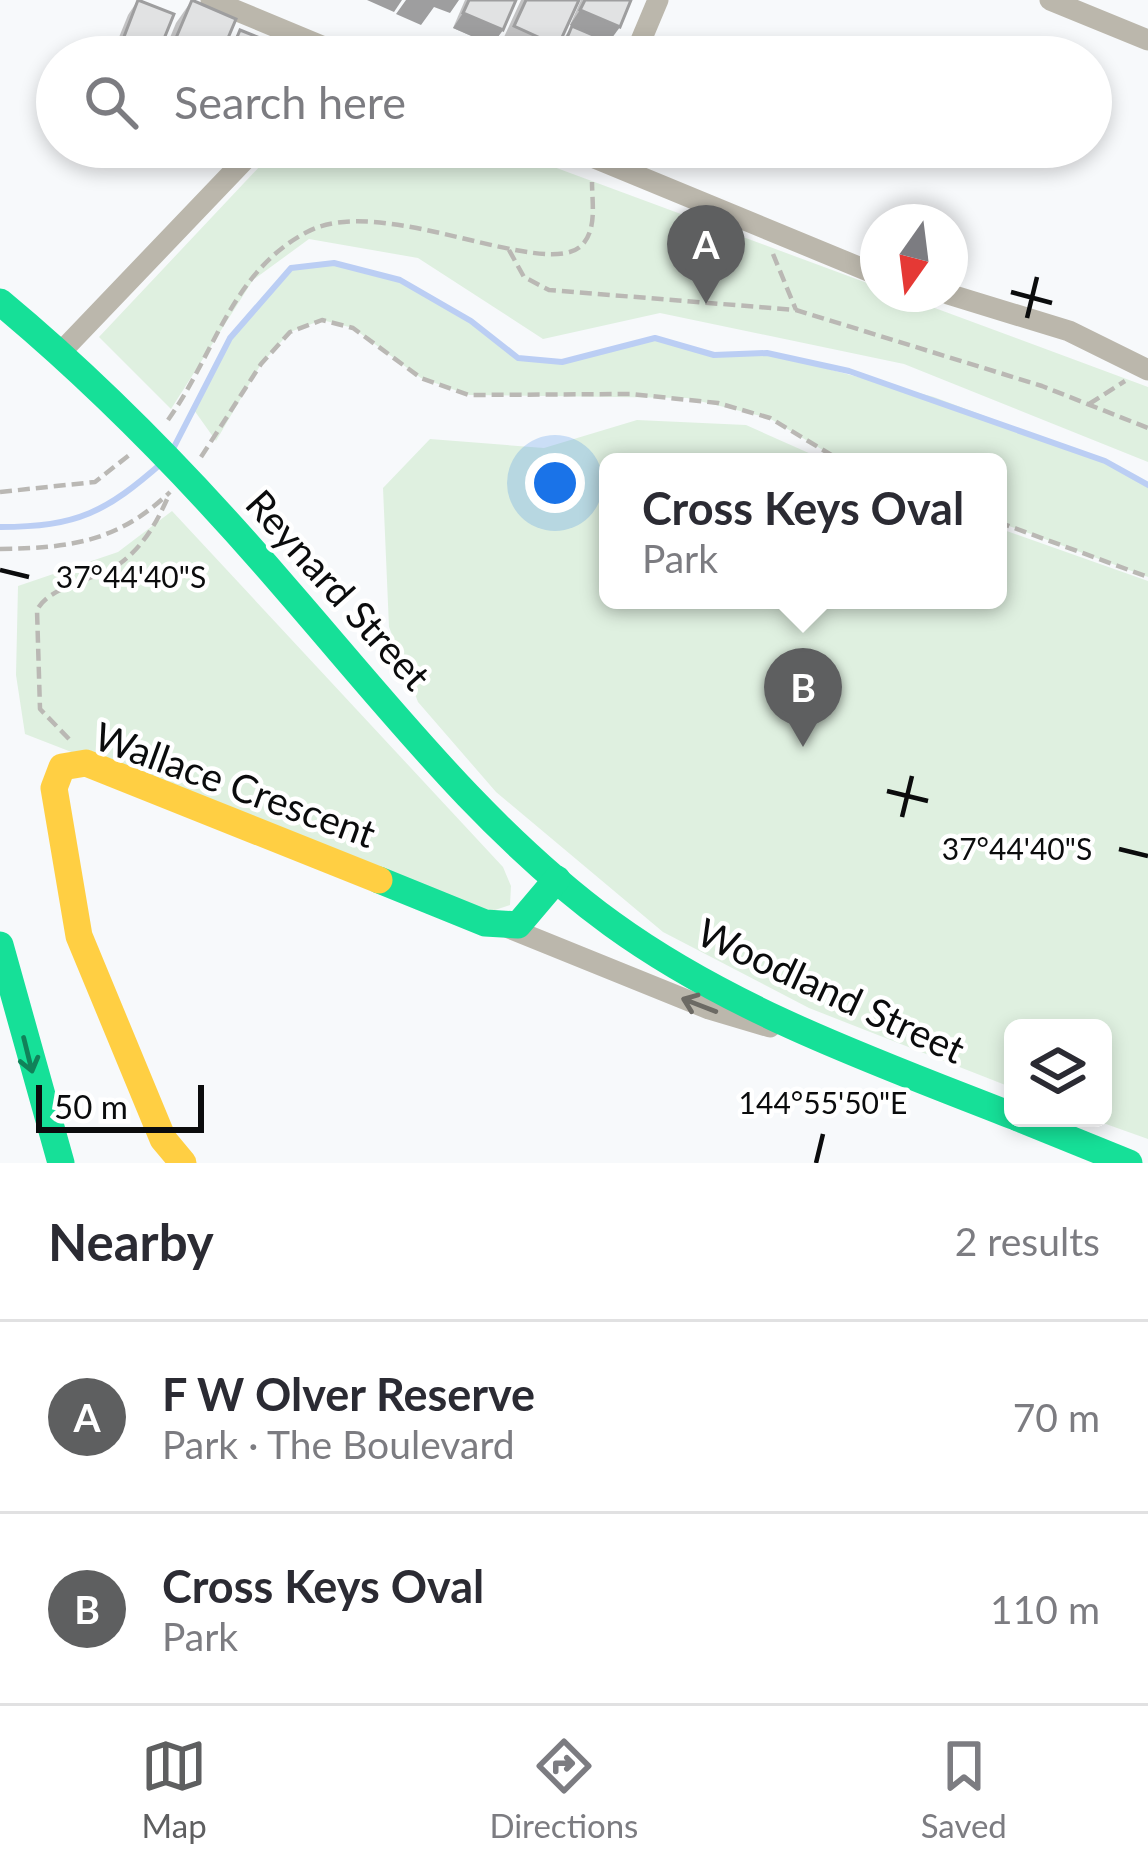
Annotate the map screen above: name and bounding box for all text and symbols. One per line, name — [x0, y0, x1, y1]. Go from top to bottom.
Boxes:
search box — [36, 36, 1112, 168]
icon: search — [78, 69, 144, 135]
text: Search here — [174, 75, 406, 129]
north arrow — [860, 204, 968, 312]
pin: A — [667, 205, 745, 304]
your location — [525, 453, 585, 513]
popup — [599, 453, 1007, 609]
street label: Reynard Street — [237, 480, 440, 699]
text: Cross Keys Oval — [642, 481, 964, 535]
text: Park — [642, 535, 718, 581]
text: 37°44'40"S — [56, 558, 206, 594]
pin: B — [764, 648, 842, 747]
street label: Wallace Crescent — [89, 712, 382, 856]
text: 37°44'40"S — [942, 830, 1092, 866]
street label: Woodland Street — [691, 908, 972, 1072]
one-way arrow — [681, 992, 718, 1014]
map controls — [1004, 1019, 1112, 1127]
button: layers — [1004, 1019, 1112, 1127]
one-way arrow — [18, 1035, 40, 1073]
scale bar — [36, 1079, 204, 1132]
text: 144°55'50"E — [739, 1084, 907, 1120]
text: 50 m — [54, 1086, 128, 1126]
text: Nearby — [48, 1211, 214, 1272]
text: 2 results — [955, 1218, 1100, 1264]
text: F W Olver Reserve — [162, 1367, 535, 1421]
text: A — [73, 1394, 101, 1440]
text: 70 m — [1013, 1394, 1100, 1440]
text: Park · The Boulevard — [162, 1421, 515, 1467]
text: Cross Keys Oval — [162, 1559, 484, 1613]
text: B — [74, 1586, 100, 1632]
text: 110 m — [990, 1586, 1100, 1632]
text: Park — [162, 1613, 238, 1659]
tab: Map — [141, 1733, 207, 1845]
tab: Directions — [489, 1733, 638, 1845]
tab: Saved — [921, 1733, 1007, 1845]

